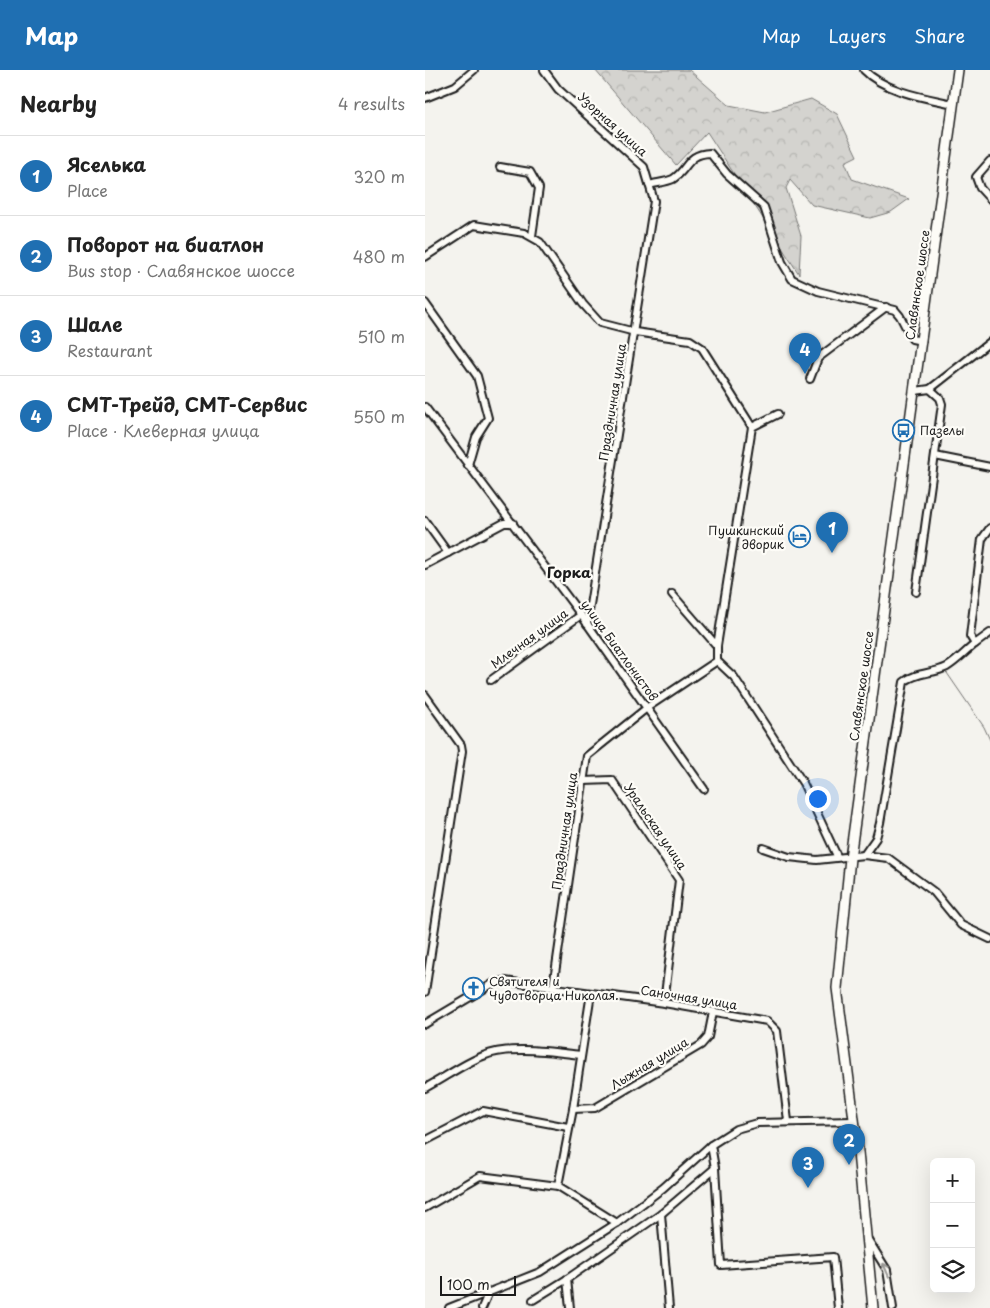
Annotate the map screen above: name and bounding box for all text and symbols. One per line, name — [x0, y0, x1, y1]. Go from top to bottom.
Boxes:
text: Map — [25, 17, 78, 53]
text: Map — [762, 22, 801, 49]
text: Layers — [829, 22, 886, 49]
text: Share — [914, 22, 965, 49]
text: Nearby — [20, 87, 97, 119]
street label: Узорная улица — [574, 88, 652, 160]
text: 4 results — [338, 91, 405, 115]
text: Яселька — [67, 150, 146, 178]
text: 1 — [32, 164, 40, 188]
text: 320 m — [354, 164, 405, 188]
text: Place — [67, 178, 108, 202]
street label: Славянское шоссе — [900, 229, 934, 341]
text: Поворот на биатлон — [67, 230, 264, 258]
text: 2 — [30, 244, 42, 268]
text: 480 m — [353, 244, 405, 268]
text: Bus stop · Славянское шоссе — [67, 258, 295, 282]
text: Шале — [67, 310, 122, 338]
text: 3 — [31, 324, 41, 348]
text: 510 m — [357, 324, 405, 348]
pin: 4 — [789, 333, 821, 374]
text: Restaurant — [67, 338, 153, 362]
street label: Праздничная улица — [594, 342, 630, 462]
text: СМТ-Трейд, СМТ-Сервис — [67, 390, 307, 418]
text: 4 — [31, 404, 41, 428]
text: 550 m — [353, 404, 405, 428]
text: Place · Клеверная улица — [67, 418, 259, 442]
bus stop icon: Пазелы — [892, 418, 916, 442]
place label: Пазелы — [920, 421, 964, 439]
pin: 1 — [816, 512, 848, 553]
place label: Пушкинский дворик — [708, 521, 785, 553]
hotel icon: Пушкинский дворик — [788, 525, 812, 549]
district label: Горка — [547, 560, 591, 583]
street label: улица Биатлонистов — [577, 596, 663, 704]
street label: Млечная улица — [487, 604, 572, 672]
street label: Славянское шоссе — [844, 630, 878, 742]
street label: Праздничная улица — [547, 771, 581, 891]
street label: Уральская улица — [620, 779, 692, 873]
your location — [805, 786, 831, 812]
place label: Святителя и Чудотворца Николая. — [489, 972, 619, 1004]
church icon: Святителя и Чудотворца Николая. — [461, 976, 485, 1000]
street label: Саночная улица — [639, 980, 739, 1014]
street label: Лыжная улица — [607, 1032, 692, 1093]
pin: 2 — [833, 1124, 865, 1165]
pin: 3 — [792, 1147, 824, 1188]
map controls — [930, 1158, 975, 1293]
button: + — [930, 1158, 975, 1203]
button: − — [930, 1203, 975, 1248]
button: layers — [930, 1248, 975, 1293]
one-way arrow — [881, 1263, 890, 1278]
scale bar — [440, 1273, 516, 1296]
text: 100 m — [447, 1274, 490, 1295]

